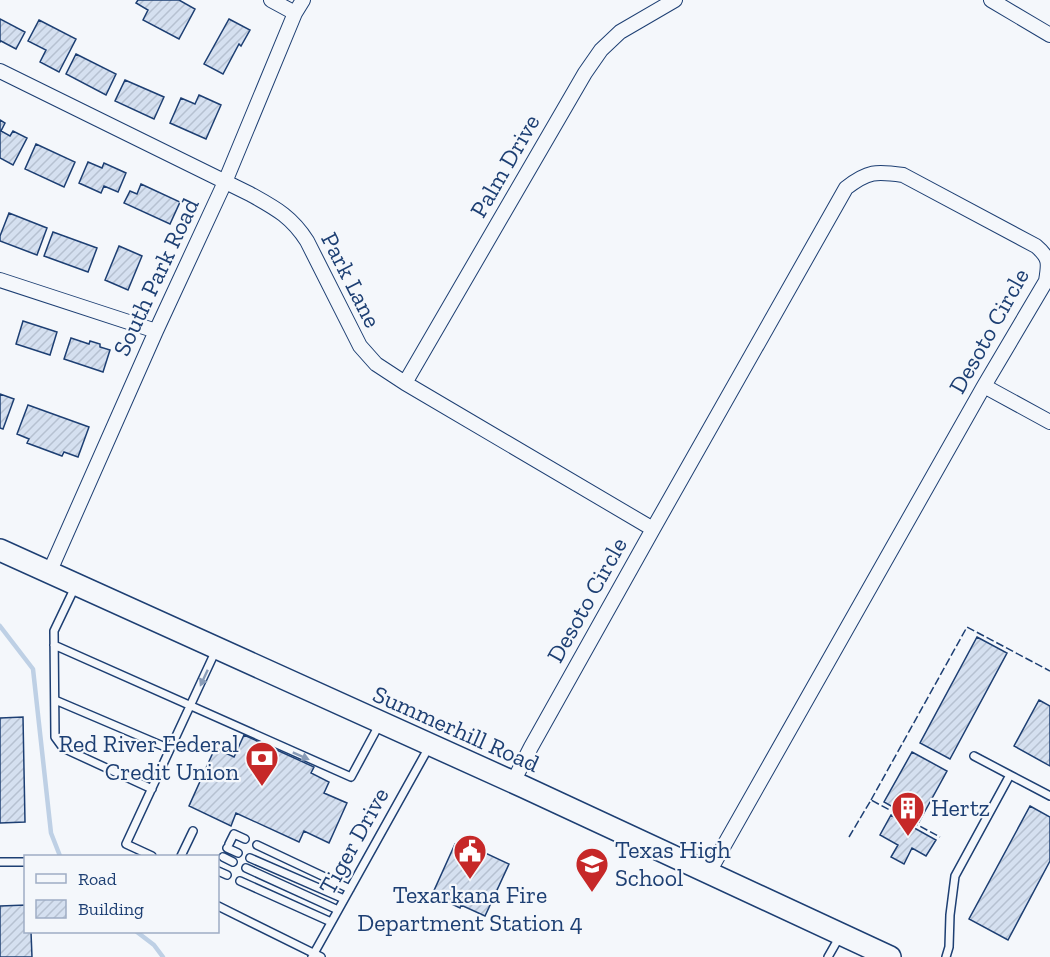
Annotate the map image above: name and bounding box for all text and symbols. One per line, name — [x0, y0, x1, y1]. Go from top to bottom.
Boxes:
street label: Palm Drive — [463, 109, 546, 222]
street label: South Park Road — [106, 193, 205, 360]
street label: Park Lane — [315, 227, 388, 332]
street label: Desoto Circle — [942, 263, 1035, 398]
street label: Desoto Circle — [540, 532, 633, 667]
one-way arrow — [199, 669, 208, 686]
street label: Summerhill Road — [369, 679, 544, 778]
place label: Red River Federal Credit Union — [58, 729, 239, 786]
bank icon: Red River Federal Credit Union — [244, 740, 280, 787]
one-way arrow — [293, 751, 310, 760]
street label: Tiger Drive — [312, 782, 395, 899]
building icon: Hertz — [890, 790, 926, 837]
place label: Hertz — [931, 793, 990, 822]
public building icon: Texarkana Fire Department Station 4 — [452, 833, 488, 880]
place label: Texas High School — [615, 835, 731, 892]
school or university icon: Texas High School — [574, 846, 610, 893]
legend — [24, 855, 219, 933]
text: Road — [78, 868, 117, 890]
place label: Texarkana Fire Department Station 4 — [357, 880, 583, 937]
text: Building — [78, 898, 144, 920]

